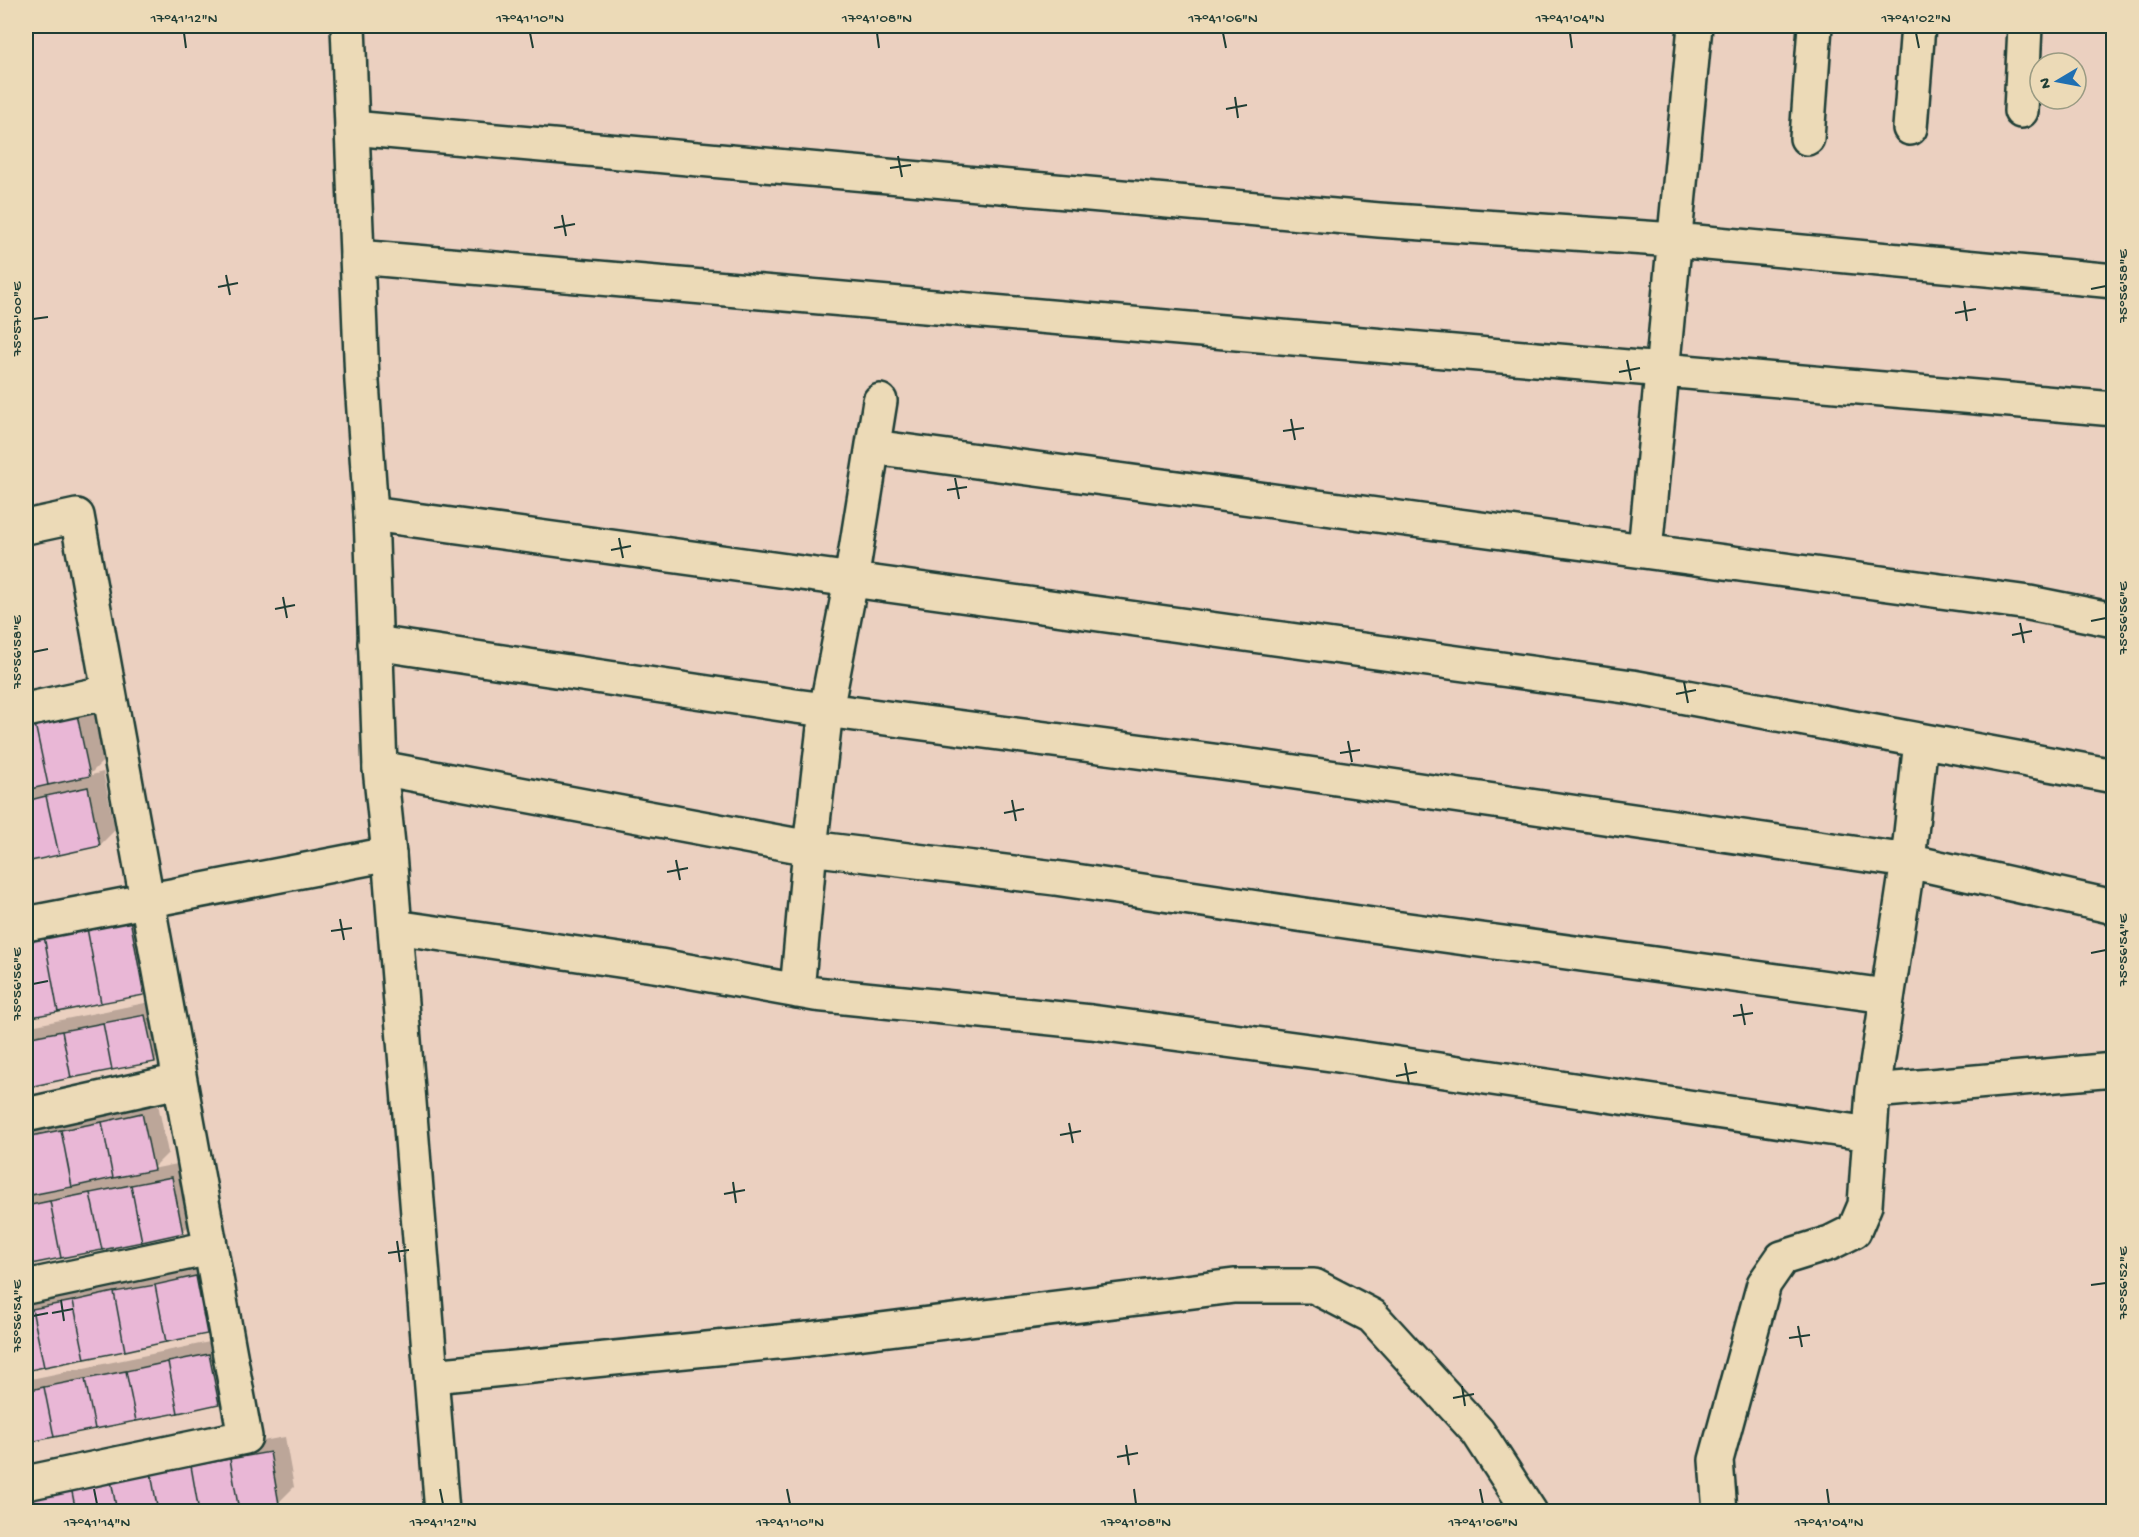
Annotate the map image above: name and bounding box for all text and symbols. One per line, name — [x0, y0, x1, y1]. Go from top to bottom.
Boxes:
text: 17°41'12"N — [149, 10, 218, 28]
text: 17°41'10"N — [495, 10, 564, 28]
text: 17°41'08"N — [841, 10, 912, 28]
text: 17°41'06"N — [1187, 10, 1258, 28]
text: 17°41'04"N — [1534, 10, 1605, 28]
text: 17°41'02"N — [1880, 10, 1951, 28]
north arrow — [2028, 51, 2088, 111]
text: N — [2036, 76, 2057, 90]
text: 75°56'58"E — [2115, 249, 2133, 324]
text: 75°57'00"E — [9, 281, 27, 357]
text: 75°56'56"E — [2115, 581, 2133, 655]
text: 75°56'58"E — [9, 615, 27, 690]
text: 75°56'54"E — [2115, 913, 2133, 987]
text: 75°56'56"E — [9, 947, 27, 1021]
text: 75°56'52"E — [2115, 1246, 2133, 1320]
text: 75°56'54"E — [9, 1279, 27, 1353]
text: 17°41'14"N — [63, 1514, 131, 1532]
text: 17°41'12"N — [408, 1514, 477, 1532]
text: 17°41'10"N — [755, 1514, 824, 1532]
text: 17°41'08"N — [1100, 1514, 1171, 1532]
text: 17°41'06"N — [1447, 1514, 1518, 1532]
text: 17°41'04"N — [1793, 1514, 1864, 1532]

